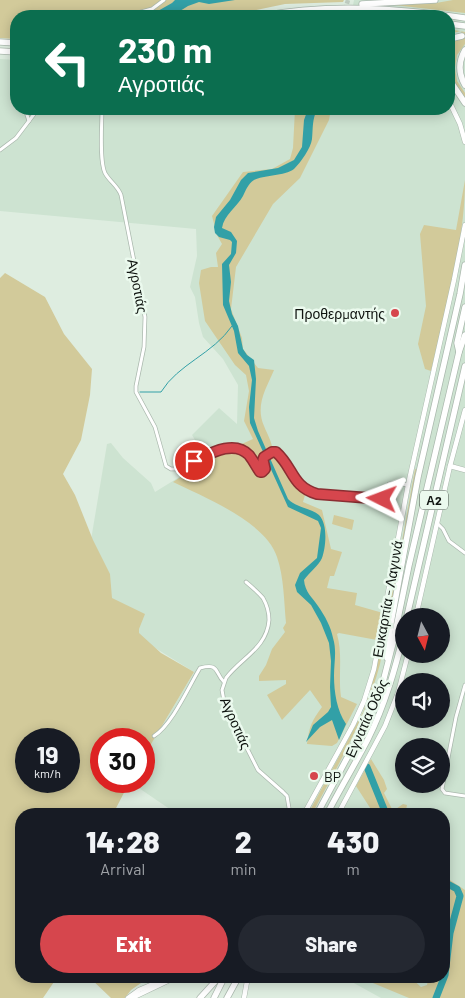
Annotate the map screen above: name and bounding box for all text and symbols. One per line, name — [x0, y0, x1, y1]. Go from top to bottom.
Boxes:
text: 230 m — [118, 28, 212, 70]
icon: left — [35, 30, 100, 95]
text: Αγροτιάς — [118, 70, 205, 96]
street label: Αγροτιάς — [124, 257, 152, 315]
place label: Προθερμαντής — [294, 305, 385, 322]
marker: Προθερμαντής — [389, 307, 401, 319]
pin — [173, 440, 215, 482]
icon: arrive — [180, 447, 208, 475]
position arrow — [355, 472, 407, 524]
road number: Α2 — [420, 490, 448, 510]
street label: Ευκαρπία - Λαγυνά — [368, 539, 406, 659]
north arrow — [395, 608, 450, 662]
map controls — [395, 608, 450, 793]
button: sound — [395, 673, 450, 728]
street label: Εγνατία Οδός — [341, 676, 391, 760]
street label: Αγροτιάς — [217, 694, 255, 752]
speed limit sign: 30 — [90, 728, 155, 793]
button: layers — [395, 738, 450, 793]
text: 19 — [36, 739, 59, 769]
text: km/h — [34, 766, 61, 780]
place label: BP — [324, 768, 341, 785]
marker: BP — [308, 770, 320, 782]
text: 14:28 — [86, 823, 160, 859]
text: 2 — [235, 823, 252, 859]
text: 430 — [327, 823, 379, 859]
text: Arrival — [100, 859, 145, 878]
text: min — [230, 859, 256, 878]
text: m — [347, 859, 360, 878]
button: Exit — [40, 915, 228, 973]
button: Share — [238, 915, 425, 973]

